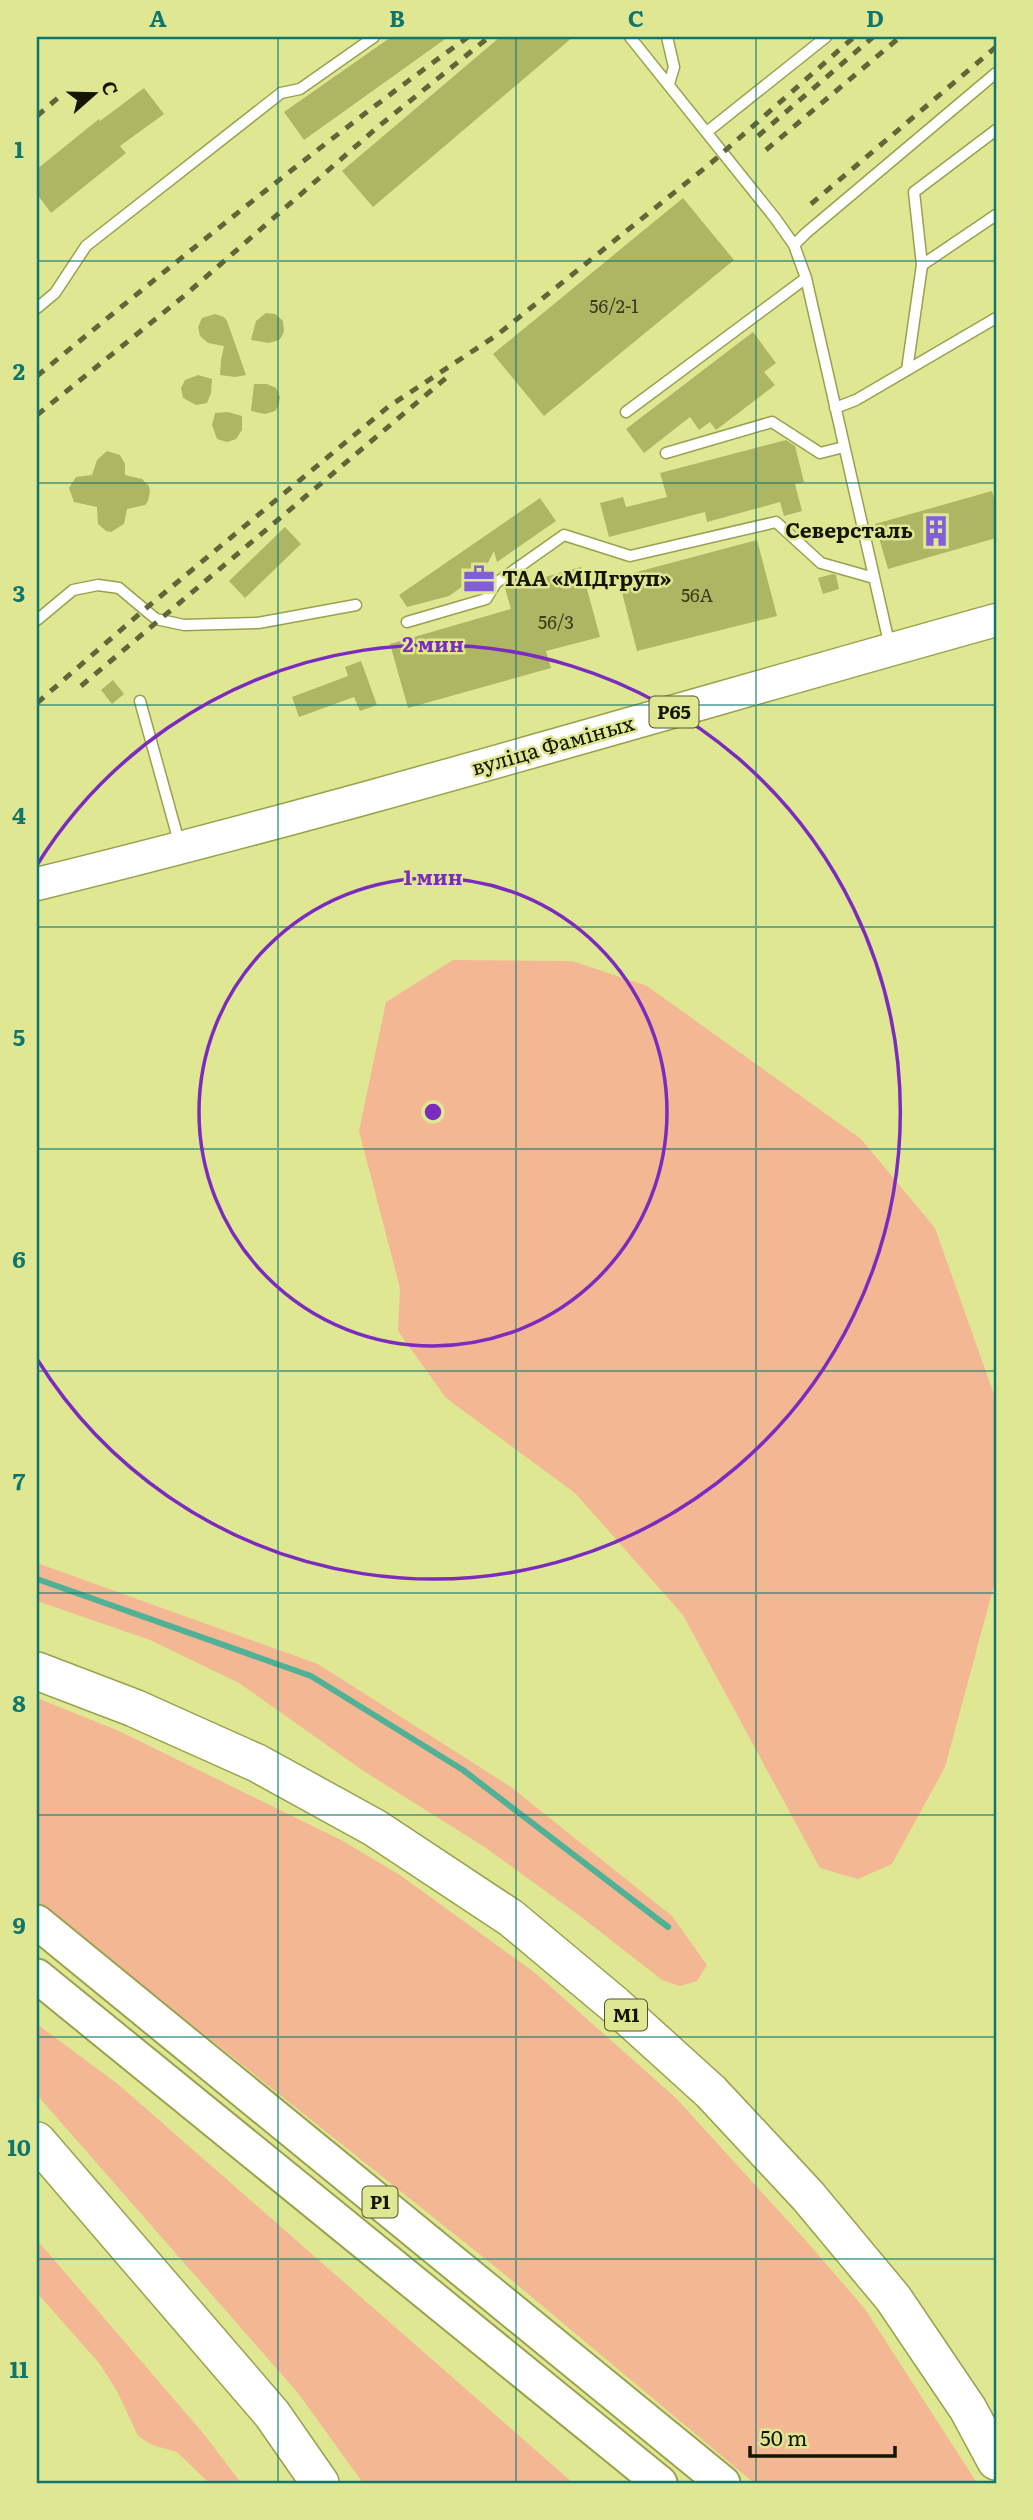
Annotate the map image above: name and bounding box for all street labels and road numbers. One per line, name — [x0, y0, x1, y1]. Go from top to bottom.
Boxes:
road number: Р65 — [650, 696, 698, 727]
street label: вуліца Фаміных — [467, 706, 637, 782]
road number: М1 — [605, 1999, 647, 2030]
road number: Р1 — [362, 2186, 398, 2218]

